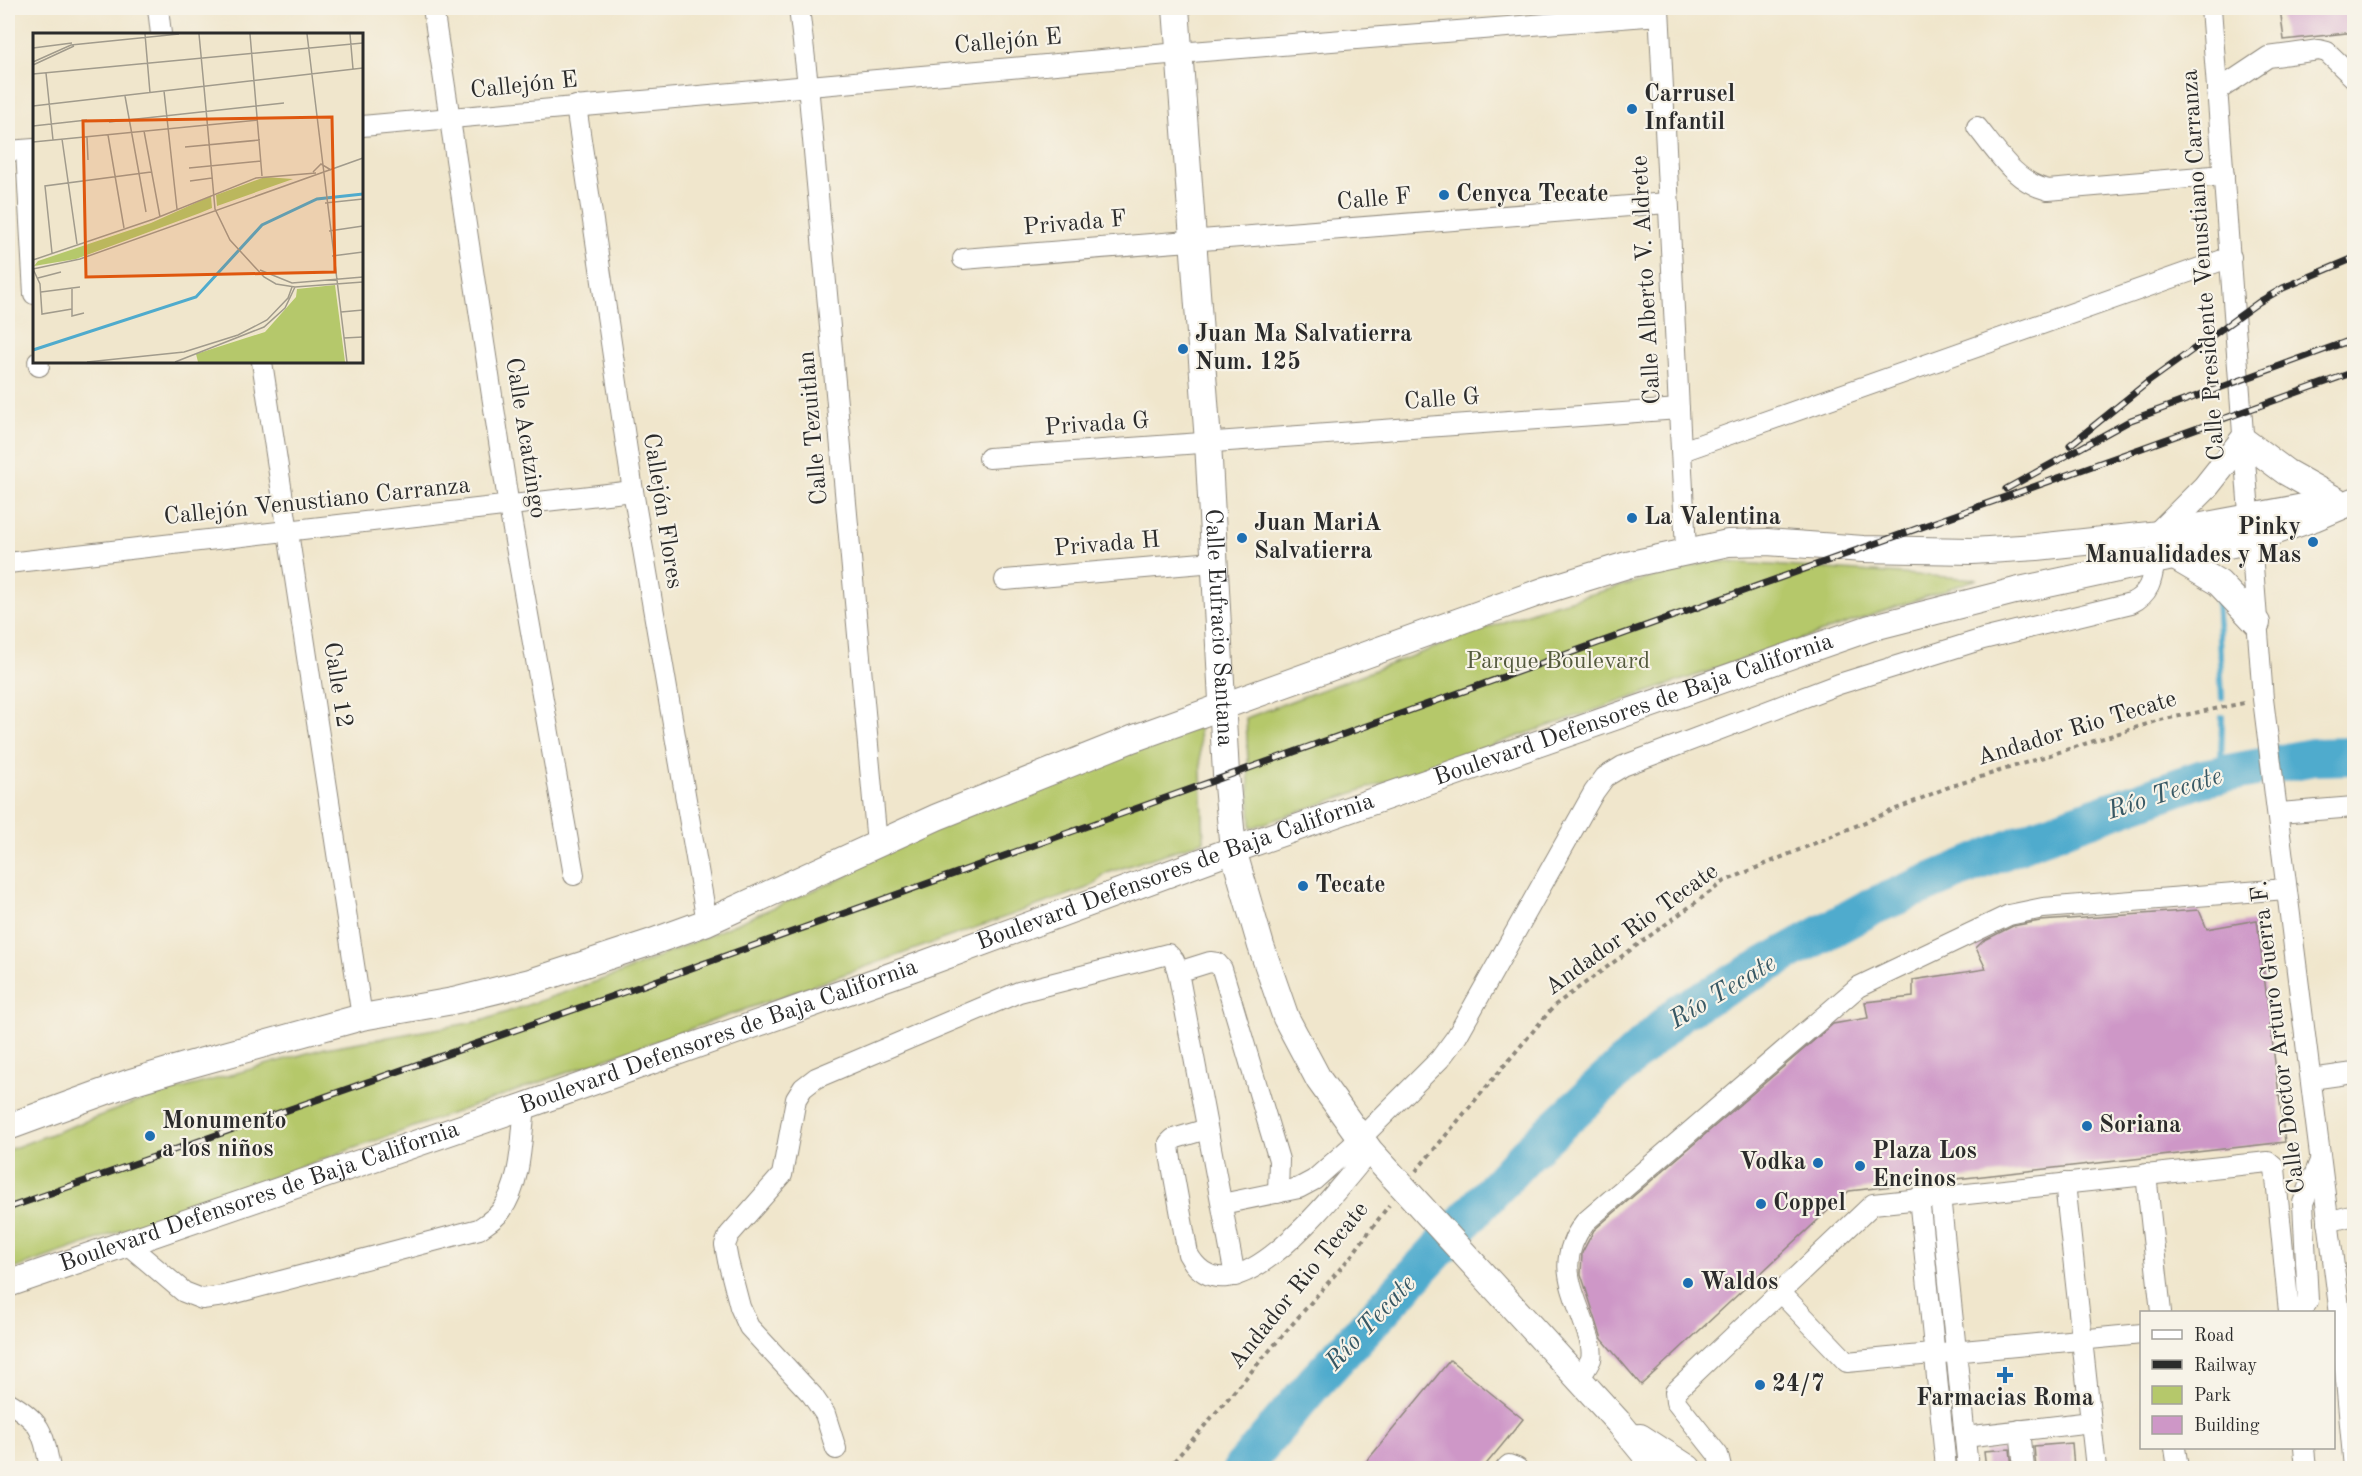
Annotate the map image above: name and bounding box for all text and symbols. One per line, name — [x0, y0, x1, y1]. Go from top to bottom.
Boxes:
street label: Callejón E — [953, 25, 1063, 59]
inset map — [33, 33, 363, 363]
street label: Callejón E — [469, 68, 579, 104]
street label: Calle Presidente Venustiano Carranza — [2178, 68, 2230, 461]
place label: Carrusel Infantil — [1644, 83, 1735, 135]
marker: Carrusel Infantil — [1625, 102, 1639, 116]
street label: Calle Alberto V. Aldrete — [1628, 155, 1666, 405]
place label: Cenyca Tecate — [1456, 183, 1609, 207]
street label: Calle F — [1336, 185, 1412, 215]
marker: Cenyca Tecate — [1437, 188, 1451, 202]
street label: Privada F — [1022, 208, 1128, 240]
place label: Juan Ma Salvatierra Num. 125 — [1195, 323, 1412, 375]
marker: Juan Ma Salvatierra Num. 125 — [1176, 342, 1190, 356]
street label: Calle Tezuitlan — [795, 350, 833, 506]
street label: Calle Acatzingo — [500, 356, 550, 520]
street label: Calle G — [1403, 385, 1481, 415]
street label: Privada G — [1044, 409, 1150, 441]
street label: Callejón Flores — [638, 432, 686, 590]
street label: Callejón Venustiano Carranza — [163, 474, 471, 530]
place label: La Valentina — [1644, 506, 1781, 530]
street label: Calle Eufracio Santana — [1200, 508, 1236, 747]
marker: La Valentina — [1625, 511, 1639, 525]
place label: Juan MariA Salvatierra — [1254, 512, 1382, 564]
place label: Pinky Manualidades y Mas — [2085, 516, 2301, 568]
street label: Privada H — [1053, 528, 1161, 562]
marker: Juan MariA Salvatierra — [1235, 531, 1249, 545]
marker: Pinky Manualidades y Mas — [2306, 535, 2320, 549]
street label: Boulevard Defensores de Baja California — [1431, 630, 1836, 791]
street label: Calle 12 — [318, 640, 356, 730]
park label: Parque Boulevard — [1466, 650, 1650, 674]
street label: Andador Rio Tecate — [1974, 687, 2180, 771]
water label: Río Tecate — [2103, 763, 2226, 825]
street label: Boulevard Defensores de Baja California — [974, 790, 1378, 955]
street label: Andador Rio Tecate — [1541, 859, 1723, 1001]
place label: Tecate — [1315, 874, 1385, 898]
marker: Tecate — [1296, 879, 1310, 893]
street label: Calle Doctor Arturo Guerra F. — [2248, 879, 2310, 1195]
water label: Río Tecate — [1664, 950, 1781, 1034]
street label: Boulevard Defensores de Baja California — [516, 955, 921, 1119]
place label: Monumento a los niños — [162, 1110, 287, 1162]
place label: Soriana — [2099, 1114, 2181, 1138]
street label: Boulevard Defensores de Baja California — [57, 1118, 462, 1277]
marker: Soriana — [2080, 1119, 2094, 1133]
marker: Monumento a los niños — [143, 1129, 157, 1143]
place label: Plaza Los Encinos — [1872, 1140, 1977, 1192]
place label: Vodka — [1739, 1151, 1806, 1175]
marker: Vodka — [1811, 1156, 1825, 1170]
marker: Plaza Los Encinos — [1853, 1159, 1867, 1173]
place label: Coppel — [1773, 1192, 1846, 1216]
marker: Coppel — [1754, 1197, 1768, 1211]
street label: Andador Rio Tecate — [1224, 1198, 1374, 1374]
water label: Río Tecate — [1320, 1271, 1421, 1376]
place label: Waldos — [1700, 1271, 1778, 1295]
marker: Waldos — [1681, 1276, 1695, 1290]
legend — [2140, 1311, 2335, 1449]
text: Road — [2194, 1327, 2234, 1345]
text: Railway — [2194, 1357, 2257, 1375]
marker: Farmacias Roma — [1998, 1368, 2012, 1382]
place label: 24/7 — [1772, 1373, 1825, 1397]
marker: 24/7 — [1753, 1378, 1767, 1392]
place label: Farmacias Roma — [1916, 1387, 2094, 1411]
text: Park — [2194, 1387, 2231, 1405]
text: Building — [2194, 1417, 2260, 1435]

